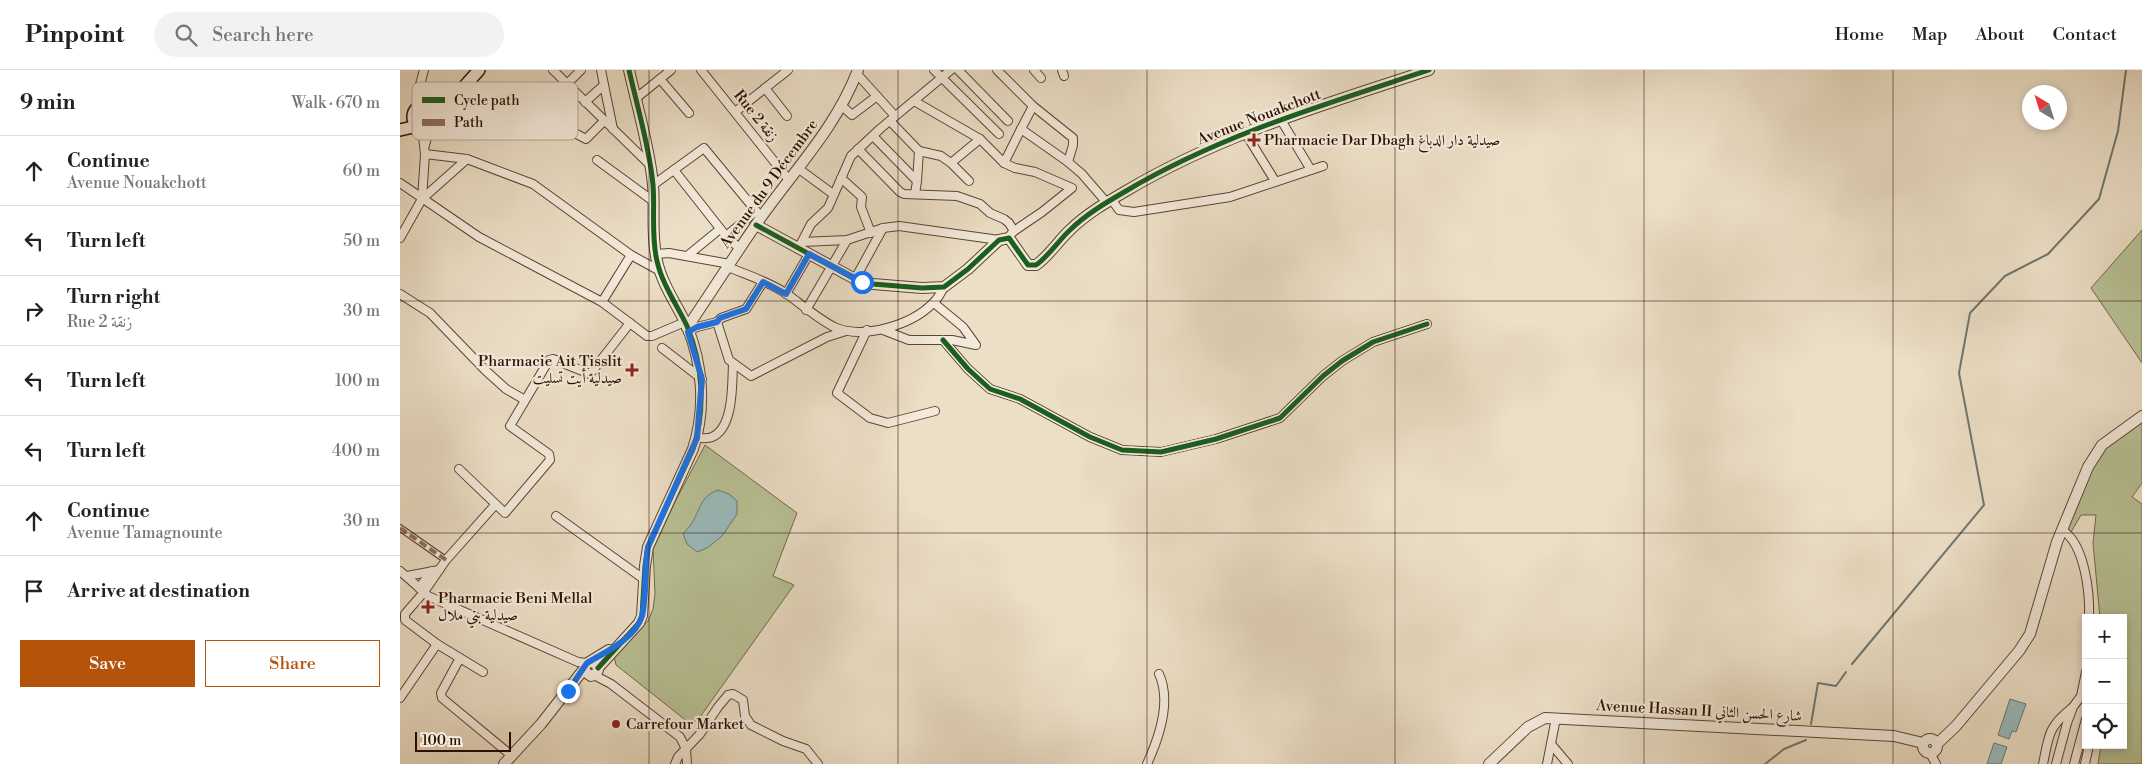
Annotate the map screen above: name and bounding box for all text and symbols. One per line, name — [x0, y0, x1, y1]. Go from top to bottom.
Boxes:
search box — [154, 12, 504, 57]
text: Pinpoint — [25, 20, 124, 50]
icon: search — [172, 21, 200, 49]
text: Search here — [212, 23, 314, 47]
text: Home — [1835, 23, 1884, 46]
text: Map — [1912, 23, 1948, 46]
text: About — [1976, 23, 2025, 46]
text: Contact — [2053, 23, 2117, 46]
legend — [412, 82, 578, 140]
street label: Avenue Nouakchott — [1194, 84, 1324, 150]
north arrow — [2022, 85, 2067, 130]
street label: Rue 2 زنقة — [729, 86, 783, 146]
text: 9 min — [20, 90, 75, 116]
text: Cycle path — [454, 92, 520, 110]
text: Walk · 670 m — [292, 93, 380, 113]
text: Path — [454, 114, 484, 132]
street label: Avenue du 9 Décembre — [715, 116, 822, 253]
place label: Pharmacie Dar Dbagh صيدلية دار الدباغ — [1264, 131, 1500, 153]
marker: Pharmacie Dar Dbagh صيدلية دار الدباغ — [1248, 134, 1260, 146]
text: Continue — [67, 149, 150, 173]
icon: ahead — [20, 157, 48, 185]
text: 60 m — [342, 161, 380, 181]
text: Avenue Nouakchott — [67, 173, 207, 193]
icon: left — [20, 227, 48, 255]
text: Turn left — [67, 229, 146, 253]
text: 50 m — [343, 231, 380, 251]
route start — [851, 271, 874, 294]
text: Turn right — [67, 285, 160, 309]
icon: right — [20, 297, 48, 325]
text: 30 m — [343, 301, 380, 321]
text: Rue 2 زنقة — [67, 312, 133, 332]
place label: Pharmacie Ait Tisslit صيدلية أيت تسليت — [478, 352, 623, 388]
marker: Pharmacie Ait Tisslit صيدلية أيت تسليت — [626, 364, 638, 376]
icon: left — [20, 367, 48, 395]
text: Turn left — [67, 369, 146, 393]
text: 100 m — [335, 371, 380, 391]
icon: left — [20, 437, 48, 465]
text: Turn left — [67, 439, 146, 463]
text: 400 m — [332, 441, 380, 461]
text: Continue — [67, 499, 150, 523]
icon: ahead — [20, 507, 48, 535]
text: 30 m — [343, 511, 380, 531]
text: Avenue Tamagnounte — [67, 523, 223, 543]
icon: arrive — [20, 577, 48, 605]
text: Arrive at destination — [67, 579, 250, 603]
place label: Pharmacie Beni Mellal صيدلية بني ملال — [438, 589, 593, 629]
marker: Pharmacie Beni Mellal صيدلية بني ملال — [422, 601, 434, 613]
map controls — [2082, 614, 2127, 749]
button: + — [2082, 614, 2127, 659]
button: Save — [20, 640, 195, 687]
button: Share — [205, 640, 380, 687]
button: − — [2082, 659, 2127, 704]
route end — [557, 680, 580, 703]
street label: Avenue Hassan II شارع الحسن الثاني — [1594, 696, 1802, 729]
button: locate — [2082, 704, 2127, 749]
place label: Carrefour Market — [626, 715, 745, 734]
marker: Carrefour Market — [610, 718, 622, 730]
scale bar — [415, 729, 511, 752]
text: 100 m — [422, 732, 461, 750]

